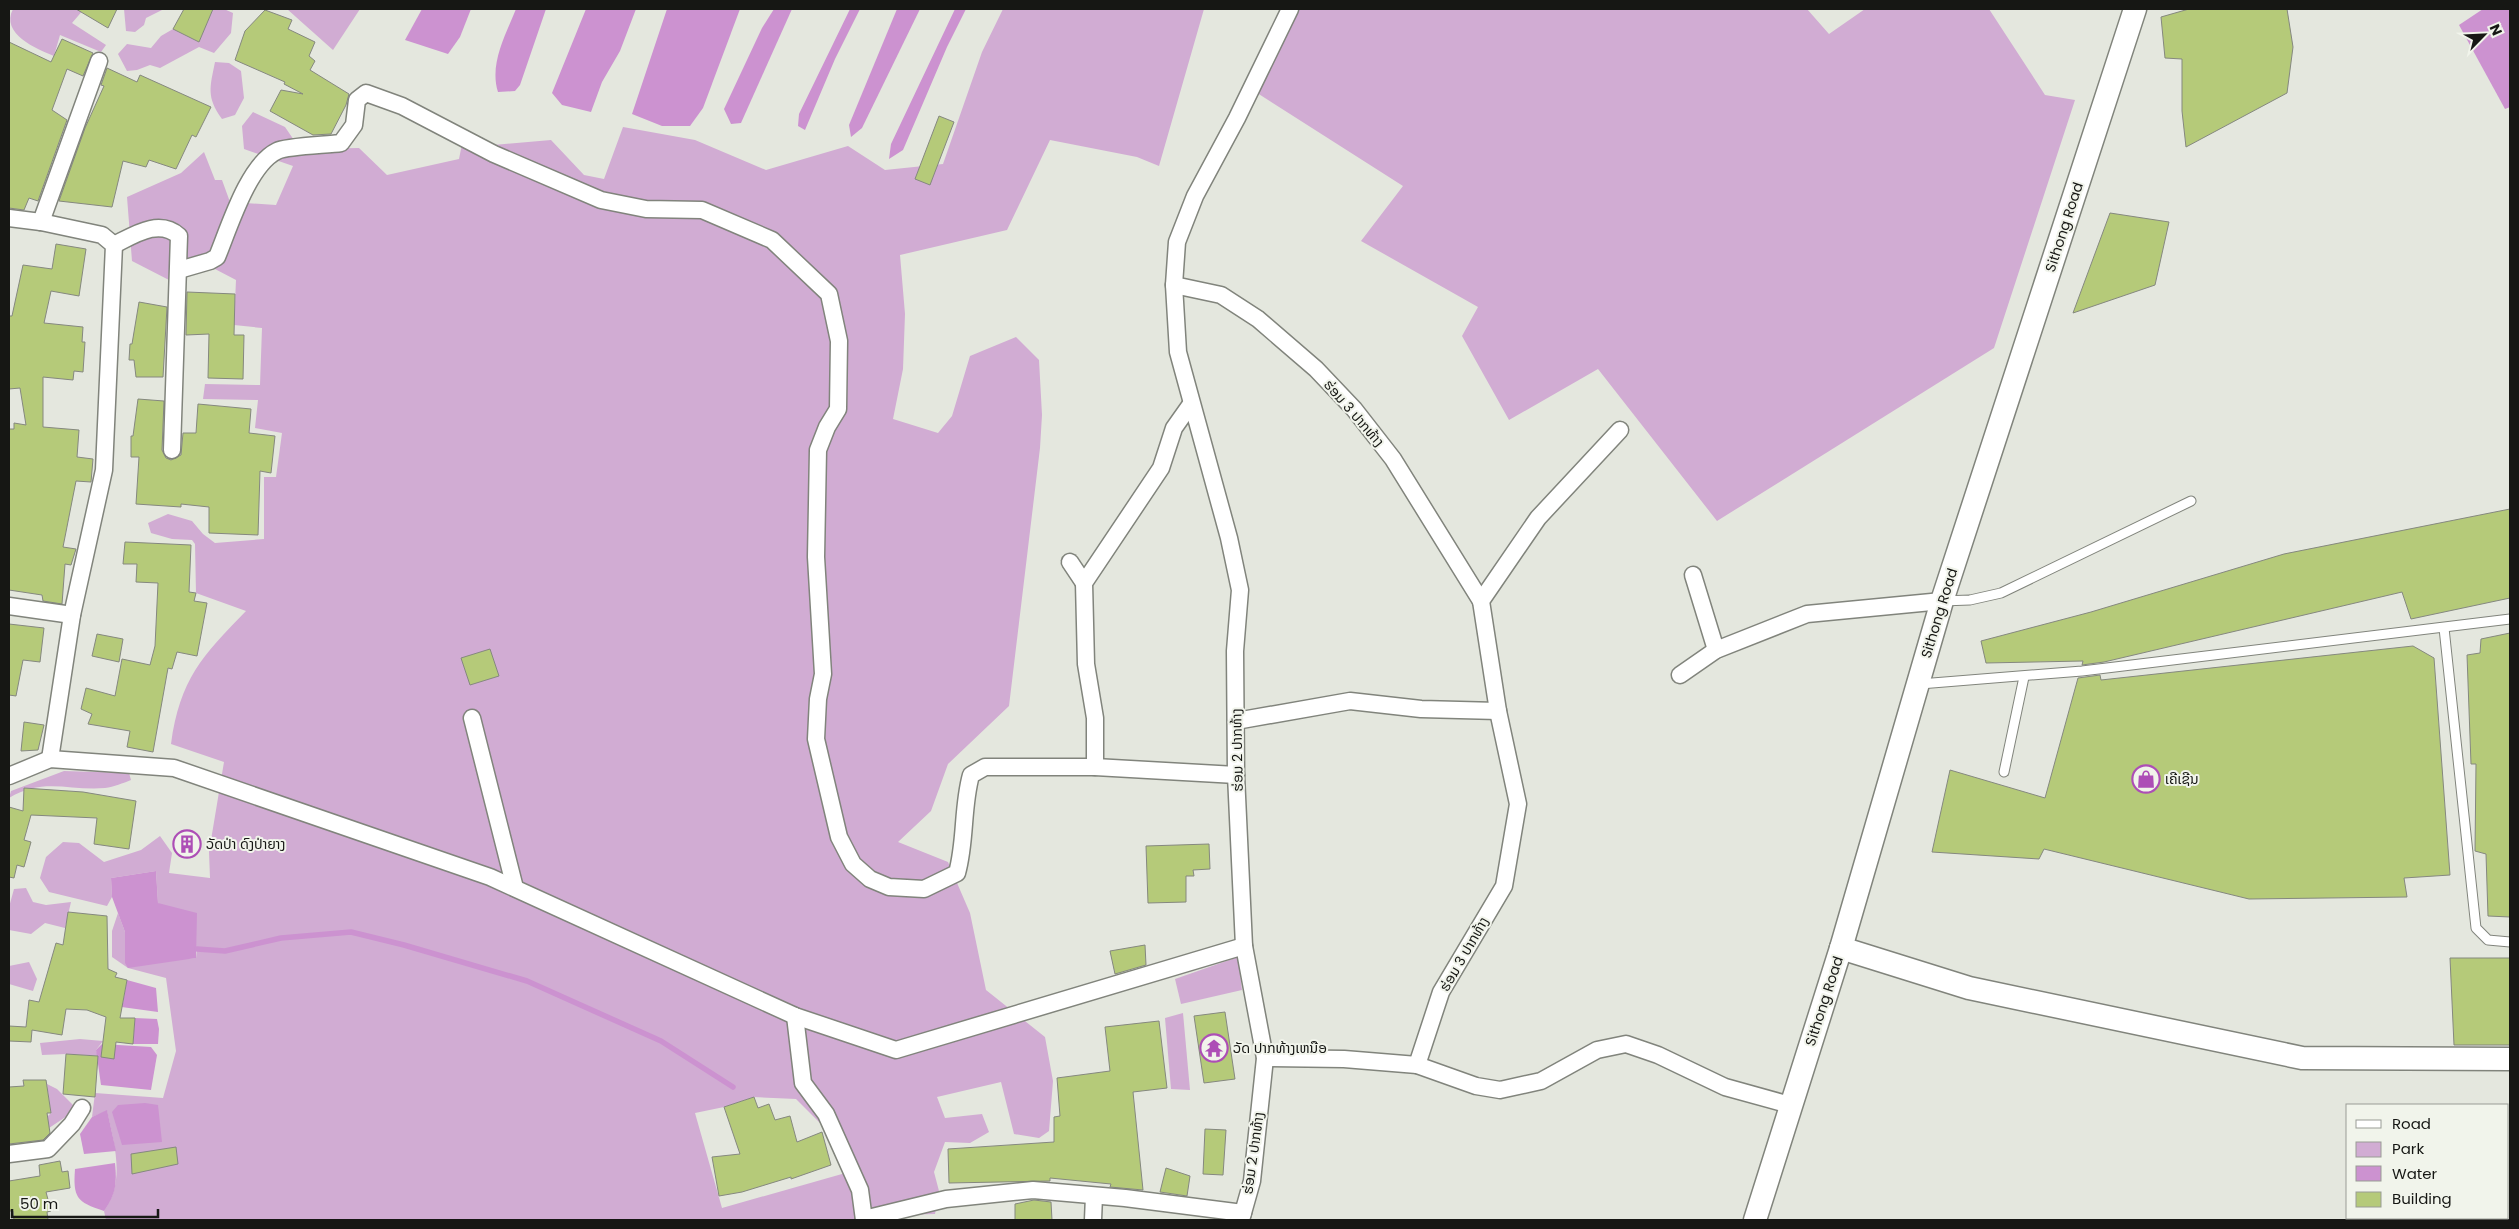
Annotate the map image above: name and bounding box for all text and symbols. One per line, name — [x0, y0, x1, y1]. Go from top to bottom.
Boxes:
north arrow — [2459, 10, 2509, 60]
text: N — [2485, 21, 2507, 39]
street label: Sithong Road — [2040, 180, 2088, 274]
street label: ຮ່ອມ 3 ປາກທ້າງ — [1319, 375, 1389, 451]
street label: Sithong Road — [1916, 565, 1962, 661]
street label: ຮ່ອມ 2 ປາກທ້າງ — [1226, 708, 1248, 792]
shop icon: ເຄີເຊີນ — [2131, 764, 2161, 794]
place label: ເຄີເຊີນ — [2165, 769, 2199, 789]
building icon: ວັດປ່າ ດົງປ່າຍາງ — [172, 829, 202, 859]
place label: ວັດປ່າ ດົງປ່າຍາງ — [206, 834, 286, 854]
street label: ຮ່ອມ 3 ປາກທ້າງ — [1435, 913, 1493, 995]
street label: Sithong Road — [1800, 954, 1848, 1048]
temple icon: ວັດ ປາກທ້າງເຫນືອ — [1199, 1033, 1229, 1063]
place label: ວັດ ປາກທ້າງເຫນືອ — [1233, 1038, 1327, 1058]
legend — [2346, 1104, 2509, 1219]
street label: ຮ່ອມ 2 ປາກທ້າງ — [1237, 1110, 1269, 1196]
text: Road — [2392, 1113, 2431, 1134]
text: Park — [2392, 1138, 2424, 1159]
text: Water — [2392, 1163, 2438, 1184]
scale bar — [12, 1186, 159, 1218]
text: Building — [2392, 1188, 2452, 1209]
text: 50 m — [20, 1193, 58, 1214]

